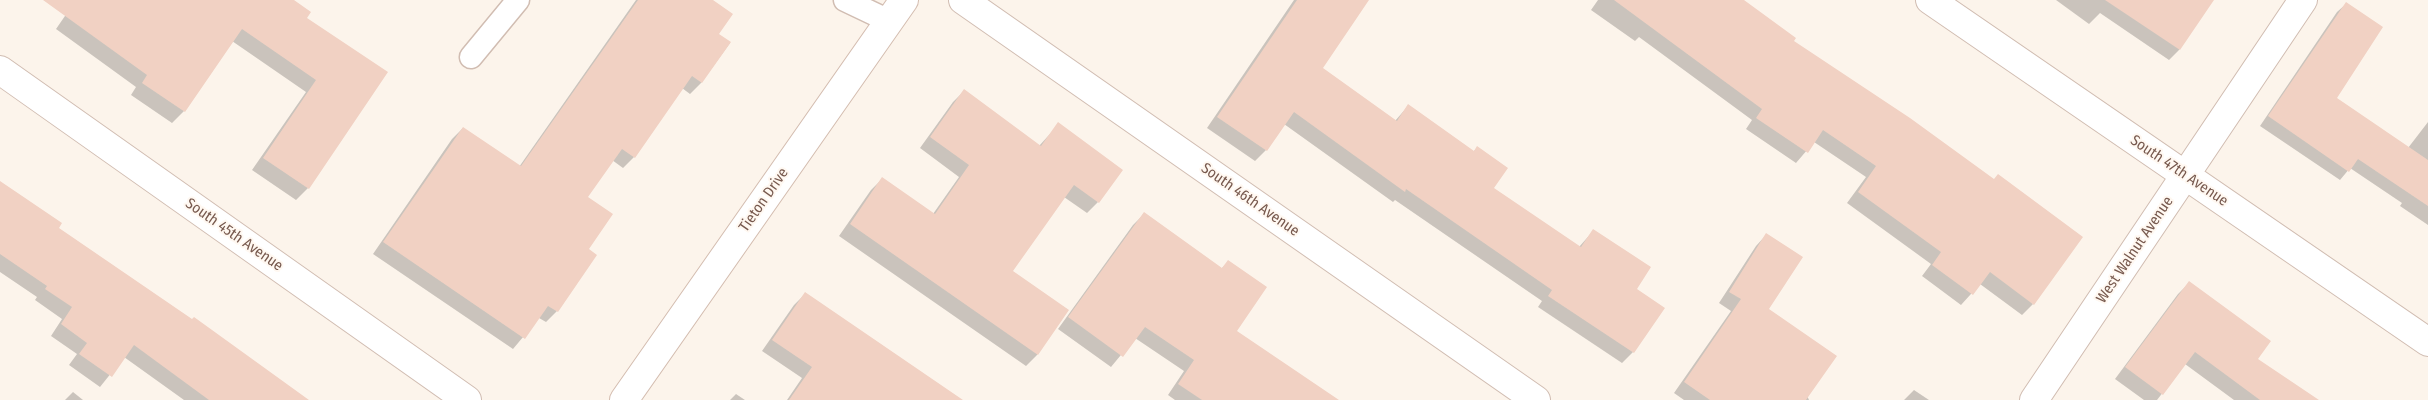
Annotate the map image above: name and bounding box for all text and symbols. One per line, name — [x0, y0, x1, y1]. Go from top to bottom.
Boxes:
street label: South 47th Avenue — [2127, 132, 2231, 210]
street label: South 46th Avenue — [1197, 159, 1303, 241]
street label: Tieton Drive — [735, 165, 793, 235]
street label: West Walnut Avenue — [2093, 193, 2177, 307]
street label: South 45th Avenue — [182, 195, 286, 275]

